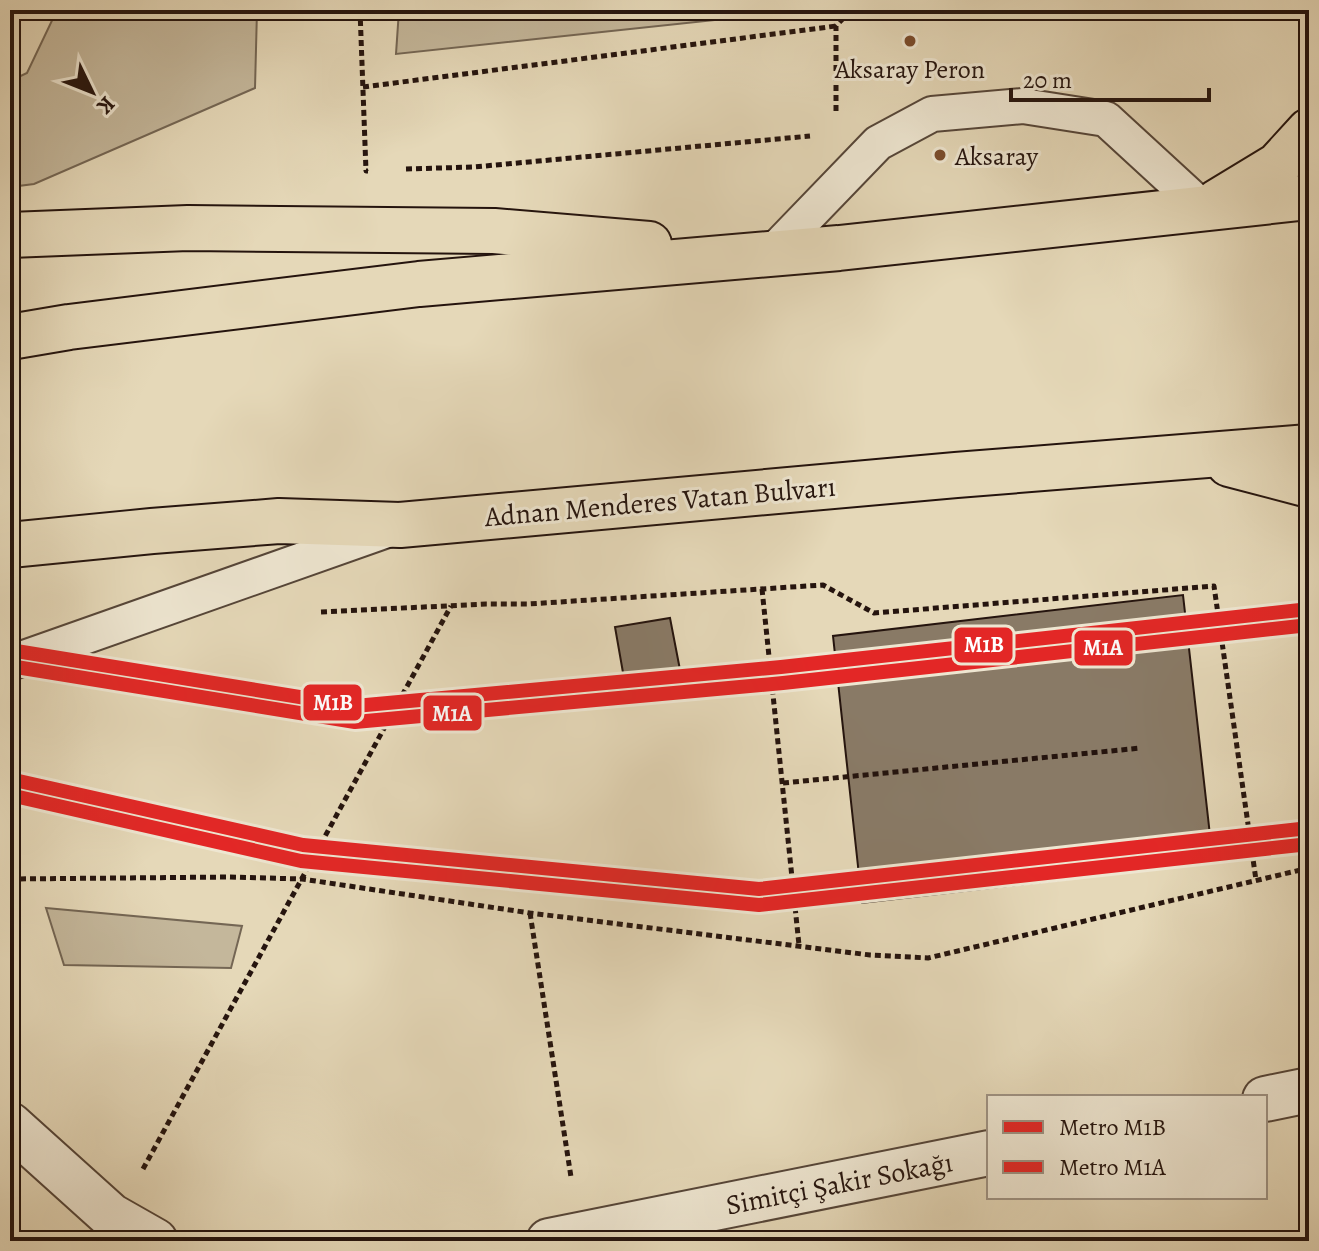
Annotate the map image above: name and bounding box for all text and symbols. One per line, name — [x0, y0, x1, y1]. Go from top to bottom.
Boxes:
marker: Aksaray Peron — [902, 33, 918, 49]
north arrow — [52, 52, 132, 132]
place label: Aksaray Peron — [834, 52, 985, 87]
scale bar — [1011, 52, 1209, 102]
text: 20 m — [1023, 64, 1072, 96]
text: K — [90, 89, 122, 121]
place label: Aksaray — [954, 139, 1038, 174]
marker: Aksaray — [932, 147, 948, 163]
street label: Adnan Menderes Vatan Bulvarı — [482, 468, 837, 536]
line badge: M1B — [953, 626, 1014, 664]
line badge: M1A — [1073, 629, 1134, 667]
text: M1B — [964, 630, 1004, 660]
text: M1A — [1083, 633, 1123, 663]
line badge: M1B — [302, 683, 363, 722]
text: M1B — [313, 688, 353, 718]
line badge: M1A — [422, 694, 483, 732]
text: M1A — [432, 699, 472, 729]
legend — [987, 1095, 1267, 1199]
text: Metro M1B — [1059, 1111, 1166, 1143]
street label: Simitçi Şakir Sokağı — [723, 1143, 956, 1225]
text: Metro M1A — [1059, 1151, 1167, 1183]

